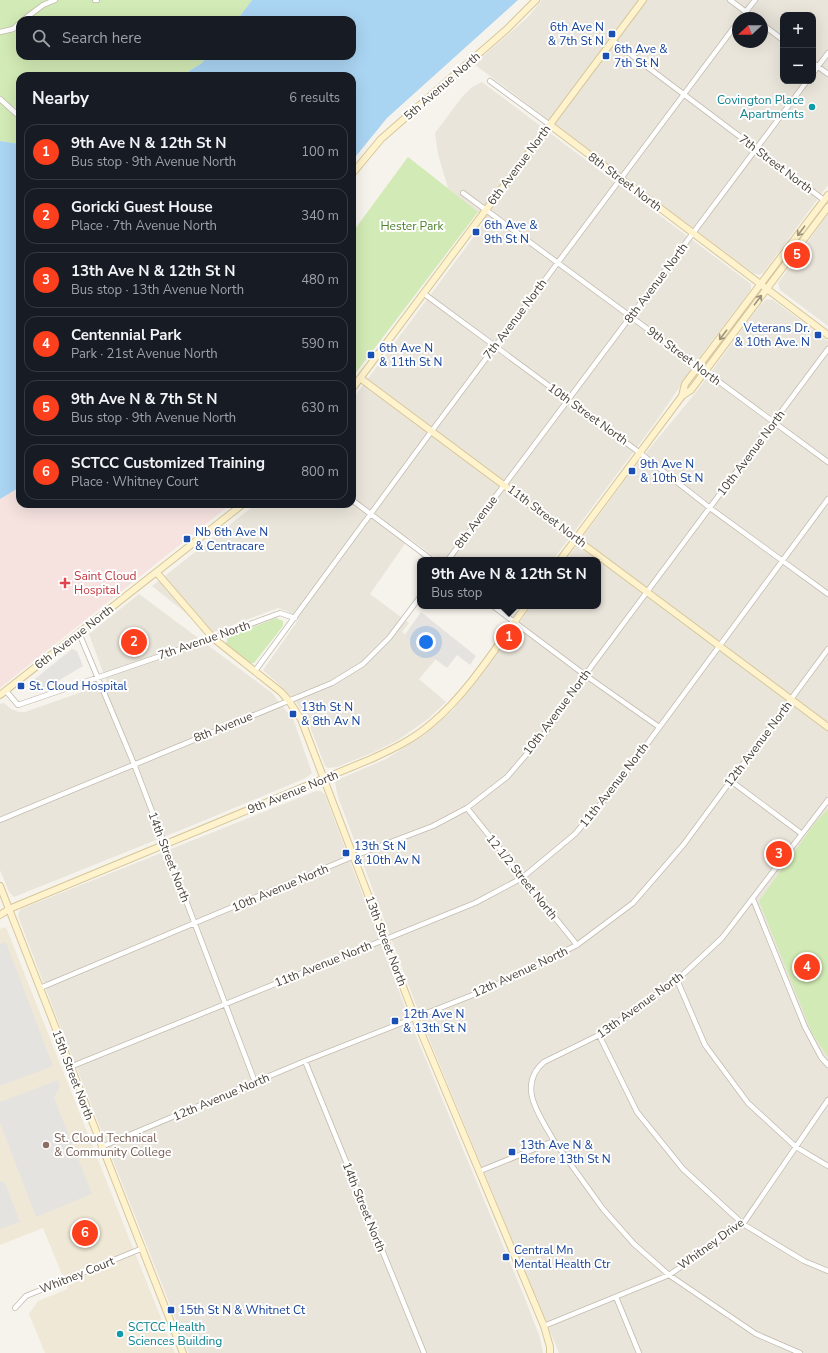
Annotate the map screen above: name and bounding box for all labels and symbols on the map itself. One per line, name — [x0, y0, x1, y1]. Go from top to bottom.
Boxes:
north arrow — [732, 12, 768, 48]
place label: 6th Ave N & 7th St N — [548, 19, 604, 49]
marker: 6th Ave N & 7th St N — [607, 29, 617, 39]
place label: 6th Ave & 7th St N — [614, 41, 668, 71]
street label: 5th Avenue North — [400, 48, 484, 124]
marker: 6th Ave & 7th St N — [601, 51, 611, 61]
place label: Covington Place Apartments — [717, 92, 804, 122]
marker: Covington Place Apartments — [807, 102, 817, 112]
street label: 6th Avenue North — [484, 122, 554, 208]
street label: 7th Street North — [736, 131, 816, 197]
street label: 8th Street North — [585, 149, 665, 215]
place label: 6th Ave & 9th St N — [484, 217, 538, 247]
park label: Hester Park — [380, 218, 445, 234]
one-way arrow — [796, 225, 805, 236]
marker: 6th Ave & 9th St N — [471, 227, 481, 237]
street label: 8th Avenue North — [621, 240, 691, 326]
pin: 5 — [784, 240, 810, 270]
street label: 7th Avenue North — [480, 276, 550, 362]
one-way arrow — [754, 295, 763, 306]
place label: Veterans Dr. & 10th Ave. N — [734, 320, 810, 350]
street label: 9th Street North — [644, 323, 724, 389]
one-way arrow — [718, 329, 727, 340]
marker: Veterans Dr. & 10th Ave. N — [813, 330, 823, 340]
place label: 6th Ave N & 11th St N — [379, 340, 442, 370]
marker: 6th Ave N & 11th St N — [366, 350, 376, 360]
street label: 10th Street North — [545, 379, 631, 449]
street label: 10th Avenue North — [713, 407, 789, 499]
place label: 9th Ave N & 10th St N — [640, 456, 703, 486]
marker: 9th Ave N & 10th St N — [627, 466, 637, 476]
street label: 11th Street North — [504, 481, 590, 551]
street label: 8th Avenue — [451, 492, 501, 552]
place label: Nb 6th Ave N & Centracare — [195, 524, 268, 554]
marker: Nb 6th Ave N & Centracare — [182, 534, 192, 544]
place label: Saint Cloud Hospital — [74, 568, 137, 598]
marker: Saint Cloud Hospital — [59, 577, 71, 589]
street label: 6th Avenue North — [31, 601, 117, 673]
street label: 7th Avenue North — [156, 617, 252, 663]
pin: 1 — [496, 622, 522, 652]
pin: 2 — [121, 627, 147, 657]
your location — [416, 632, 436, 652]
street label: 10th Avenue North — [519, 666, 595, 758]
place label: St. Cloud Hospital — [29, 678, 128, 694]
marker: St. Cloud Hospital — [16, 681, 26, 691]
street label: 12th Avenue North — [720, 698, 796, 790]
place label: 13th St N & 8th Av N — [301, 699, 360, 729]
street label: 8th Avenue — [191, 708, 255, 746]
marker: 13th St N & 8th Av N — [288, 709, 298, 719]
street label: 11th Avenue North — [576, 739, 652, 831]
street label: 9th Avenue North — [245, 767, 341, 817]
street label: 14th Street North — [144, 810, 194, 904]
street label: 12 1/2 Street North — [483, 831, 561, 923]
place label: 13th St N & 10th Av N — [354, 838, 420, 868]
pin: 3 — [766, 839, 792, 869]
marker: 13th St N & 10th Av N — [341, 848, 351, 858]
street label: 10th Avenue North — [229, 860, 331, 916]
street label: 13th Street North — [361, 894, 411, 988]
street label: 11th Avenue North — [272, 937, 374, 991]
street label: 12th Avenue North — [470, 943, 570, 1001]
pin: 4 — [794, 952, 820, 982]
street label: 13th Avenue North — [593, 968, 687, 1042]
place label: 12th Ave N & 13th St N — [403, 1006, 466, 1036]
marker: 12th Ave N & 13th St N — [390, 1016, 400, 1026]
street label: 15th Street North — [48, 1028, 98, 1122]
street label: 12th Avenue North — [170, 1069, 272, 1125]
place label: St. Cloud Technical & Community College — [54, 1130, 171, 1160]
place label: 13th Ave N & Before 13th St N — [520, 1137, 611, 1167]
marker: St. Cloud Technical & Community College — [41, 1140, 51, 1150]
marker: 13th Ave N & Before 13th St N — [507, 1147, 517, 1157]
street label: 14th Street North — [339, 1160, 389, 1254]
street label: Whitney Drive — [675, 1215, 747, 1273]
pin: 6 — [72, 1218, 98, 1248]
place label: Central Mn Mental Health Ctr — [514, 1242, 611, 1272]
street label: Whitney Court — [37, 1252, 117, 1297]
marker: Central Mn Mental Health Ctr — [501, 1252, 511, 1262]
place label: 15th St N & Whitnet Ct — [179, 1302, 306, 1318]
marker: 15th St N & Whitnet Ct — [166, 1305, 176, 1315]
place label: SCTCC Health Sciences Building — [128, 1319, 222, 1349]
marker: SCTCC Health Sciences Building — [115, 1329, 125, 1339]

